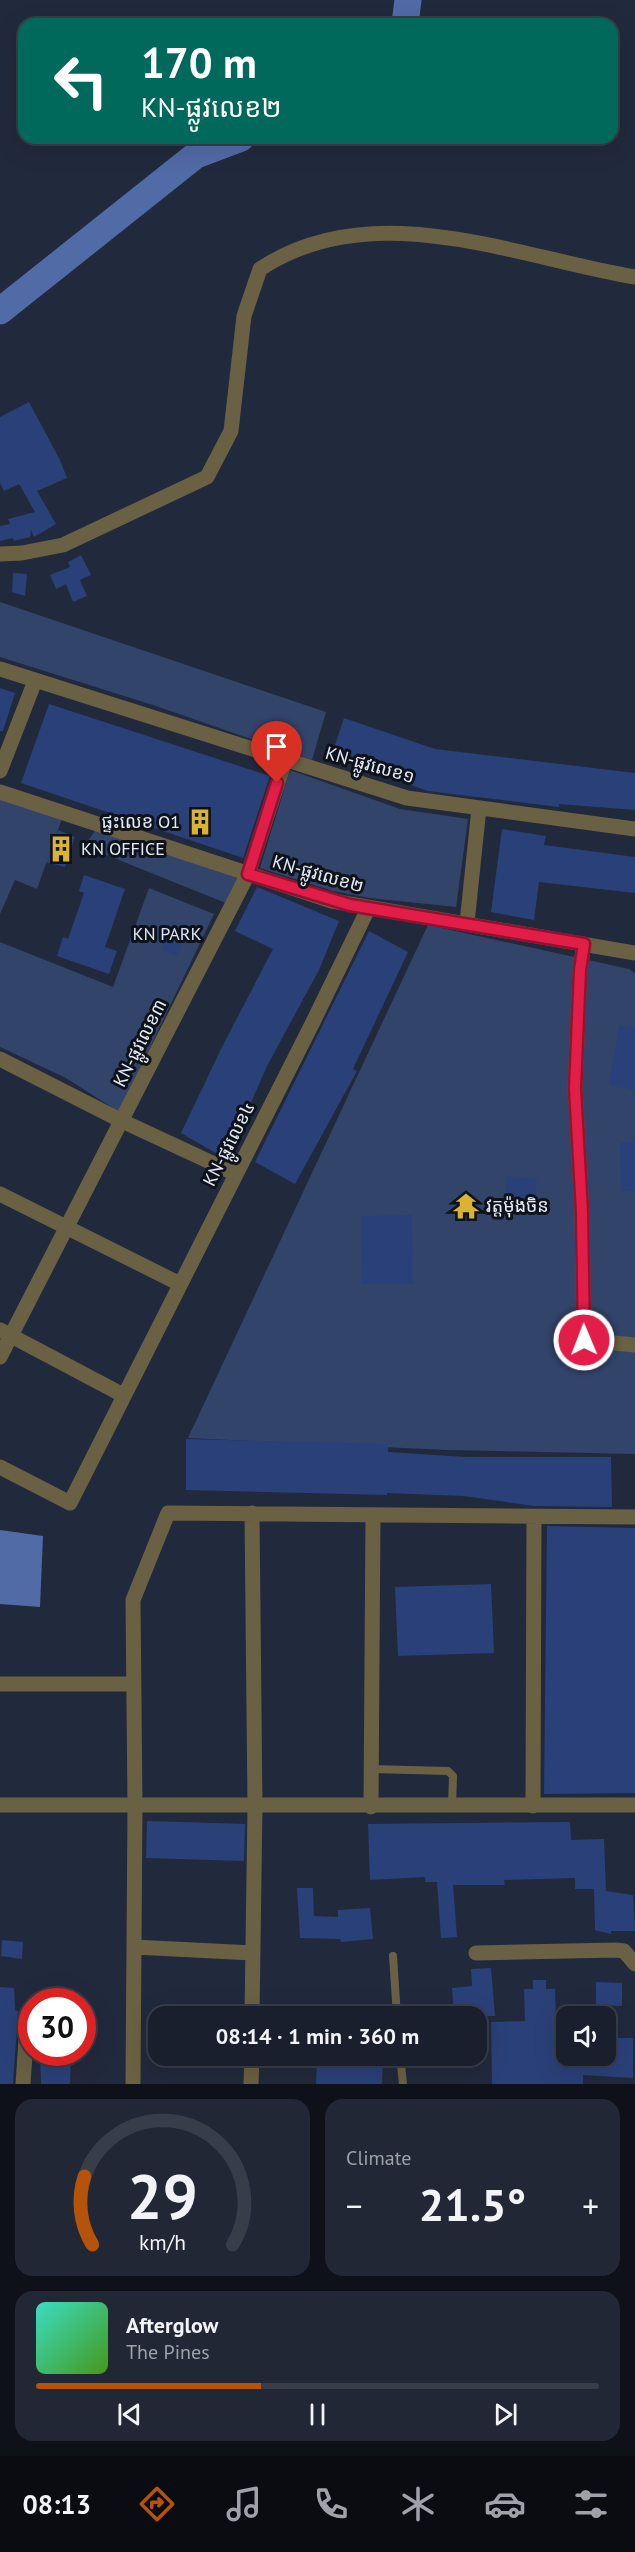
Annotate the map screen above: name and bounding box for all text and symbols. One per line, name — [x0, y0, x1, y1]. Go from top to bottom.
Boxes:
text: 170 m — [141, 35, 257, 90]
icon: left — [42, 42, 120, 120]
text: KN-ផ្លូវលេខ២ — [141, 90, 282, 124]
pin — [251, 721, 302, 783]
icon: arrive — [260, 730, 293, 763]
street label: KN-ផ្លូវលេខ១ — [321, 741, 417, 793]
building icon: ផ្ទះលេខ O1 — [185, 807, 215, 837]
place label: ផ្ទះលេខ O1 — [101, 810, 180, 833]
building icon: KN OFFICE — [46, 834, 76, 864]
place label: KN OFFICE — [81, 837, 165, 860]
street label: KN-ផ្លូវលេខ២ — [268, 850, 366, 903]
park label: KN PARK — [132, 922, 202, 945]
street label: KN-ផ្លូវលេខ៣ — [108, 995, 176, 1093]
street label: KN-ផ្លូវលេខ៤ — [198, 1098, 264, 1192]
temple icon: វត្តម៉ុងចិន — [451, 1191, 481, 1221]
place label: វត្តម៉ុងចិន — [486, 1194, 549, 1218]
position arrow — [552, 1308, 616, 1372]
speed limit sign: 30 — [18, 1988, 96, 2066]
map controls — [556, 2006, 616, 2066]
button: sound — [556, 2006, 616, 2066]
text: 08:14 · 1 min · 360 m — [216, 2022, 419, 2050]
text: Climate — [346, 2145, 412, 2171]
text: 29 — [127, 2155, 198, 2236]
text: 21.5° — [419, 2175, 526, 2233]
text: − — [346, 2184, 363, 2227]
text: + — [582, 2184, 599, 2227]
text: km/h — [139, 2228, 186, 2256]
text: Afterglow — [126, 2311, 218, 2339]
text: The Pines — [126, 2339, 210, 2365]
icon: previous — [113, 2398, 146, 2431]
icon: pause — [301, 2398, 334, 2431]
icon: next — [489, 2398, 522, 2431]
icon: directions — [136, 2483, 178, 2525]
icon: music — [223, 2483, 265, 2525]
icon: phone — [310, 2483, 352, 2525]
icon: climate — [397, 2483, 439, 2525]
icon: car — [484, 2483, 526, 2525]
icon: filters — [570, 2483, 612, 2525]
text: 08:13 — [22, 2487, 91, 2521]

